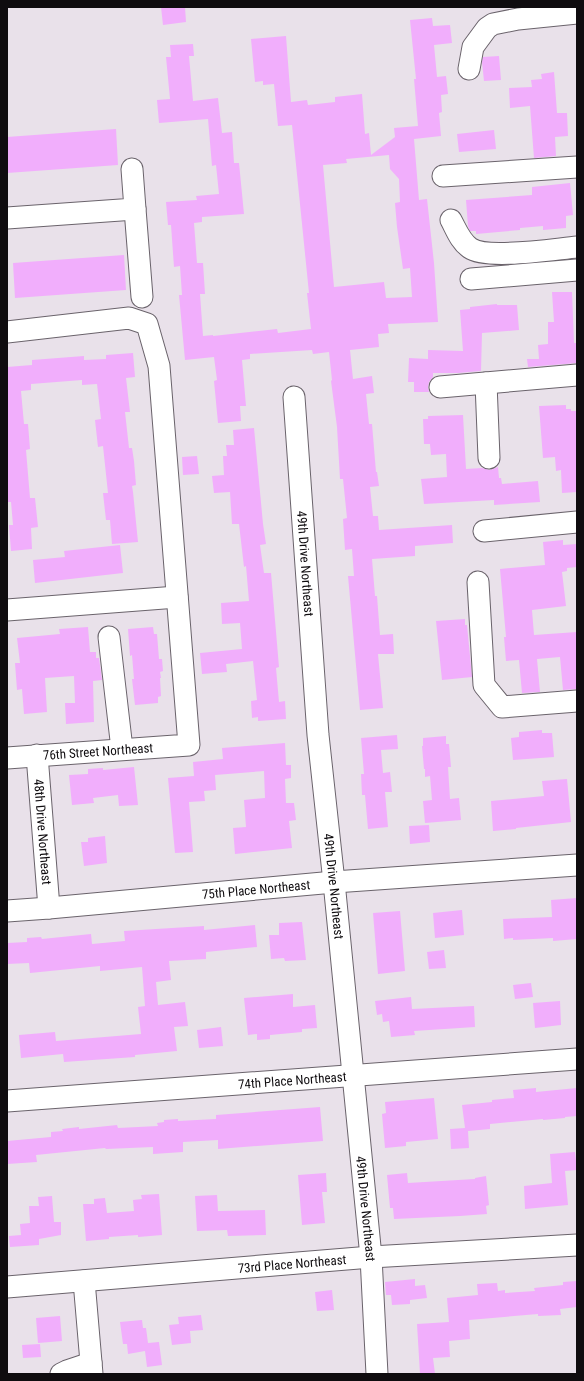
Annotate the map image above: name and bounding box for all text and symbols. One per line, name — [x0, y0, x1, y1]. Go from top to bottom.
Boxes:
street label: 49th Drive Northeast — [294, 510, 317, 617]
street label: 76th Street Northeast — [42, 740, 154, 763]
street label: 48th Drive Northeast — [31, 778, 54, 885]
street label: 49th Drive Northeast — [321, 833, 347, 940]
street label: 75th Place Northeast — [201, 877, 311, 902]
street label: 74th Place Northeast — [238, 1069, 347, 1092]
street label: 49th Drive Northeast — [353, 1155, 378, 1262]
street label: 73rd Place Northeast — [237, 1252, 347, 1276]

